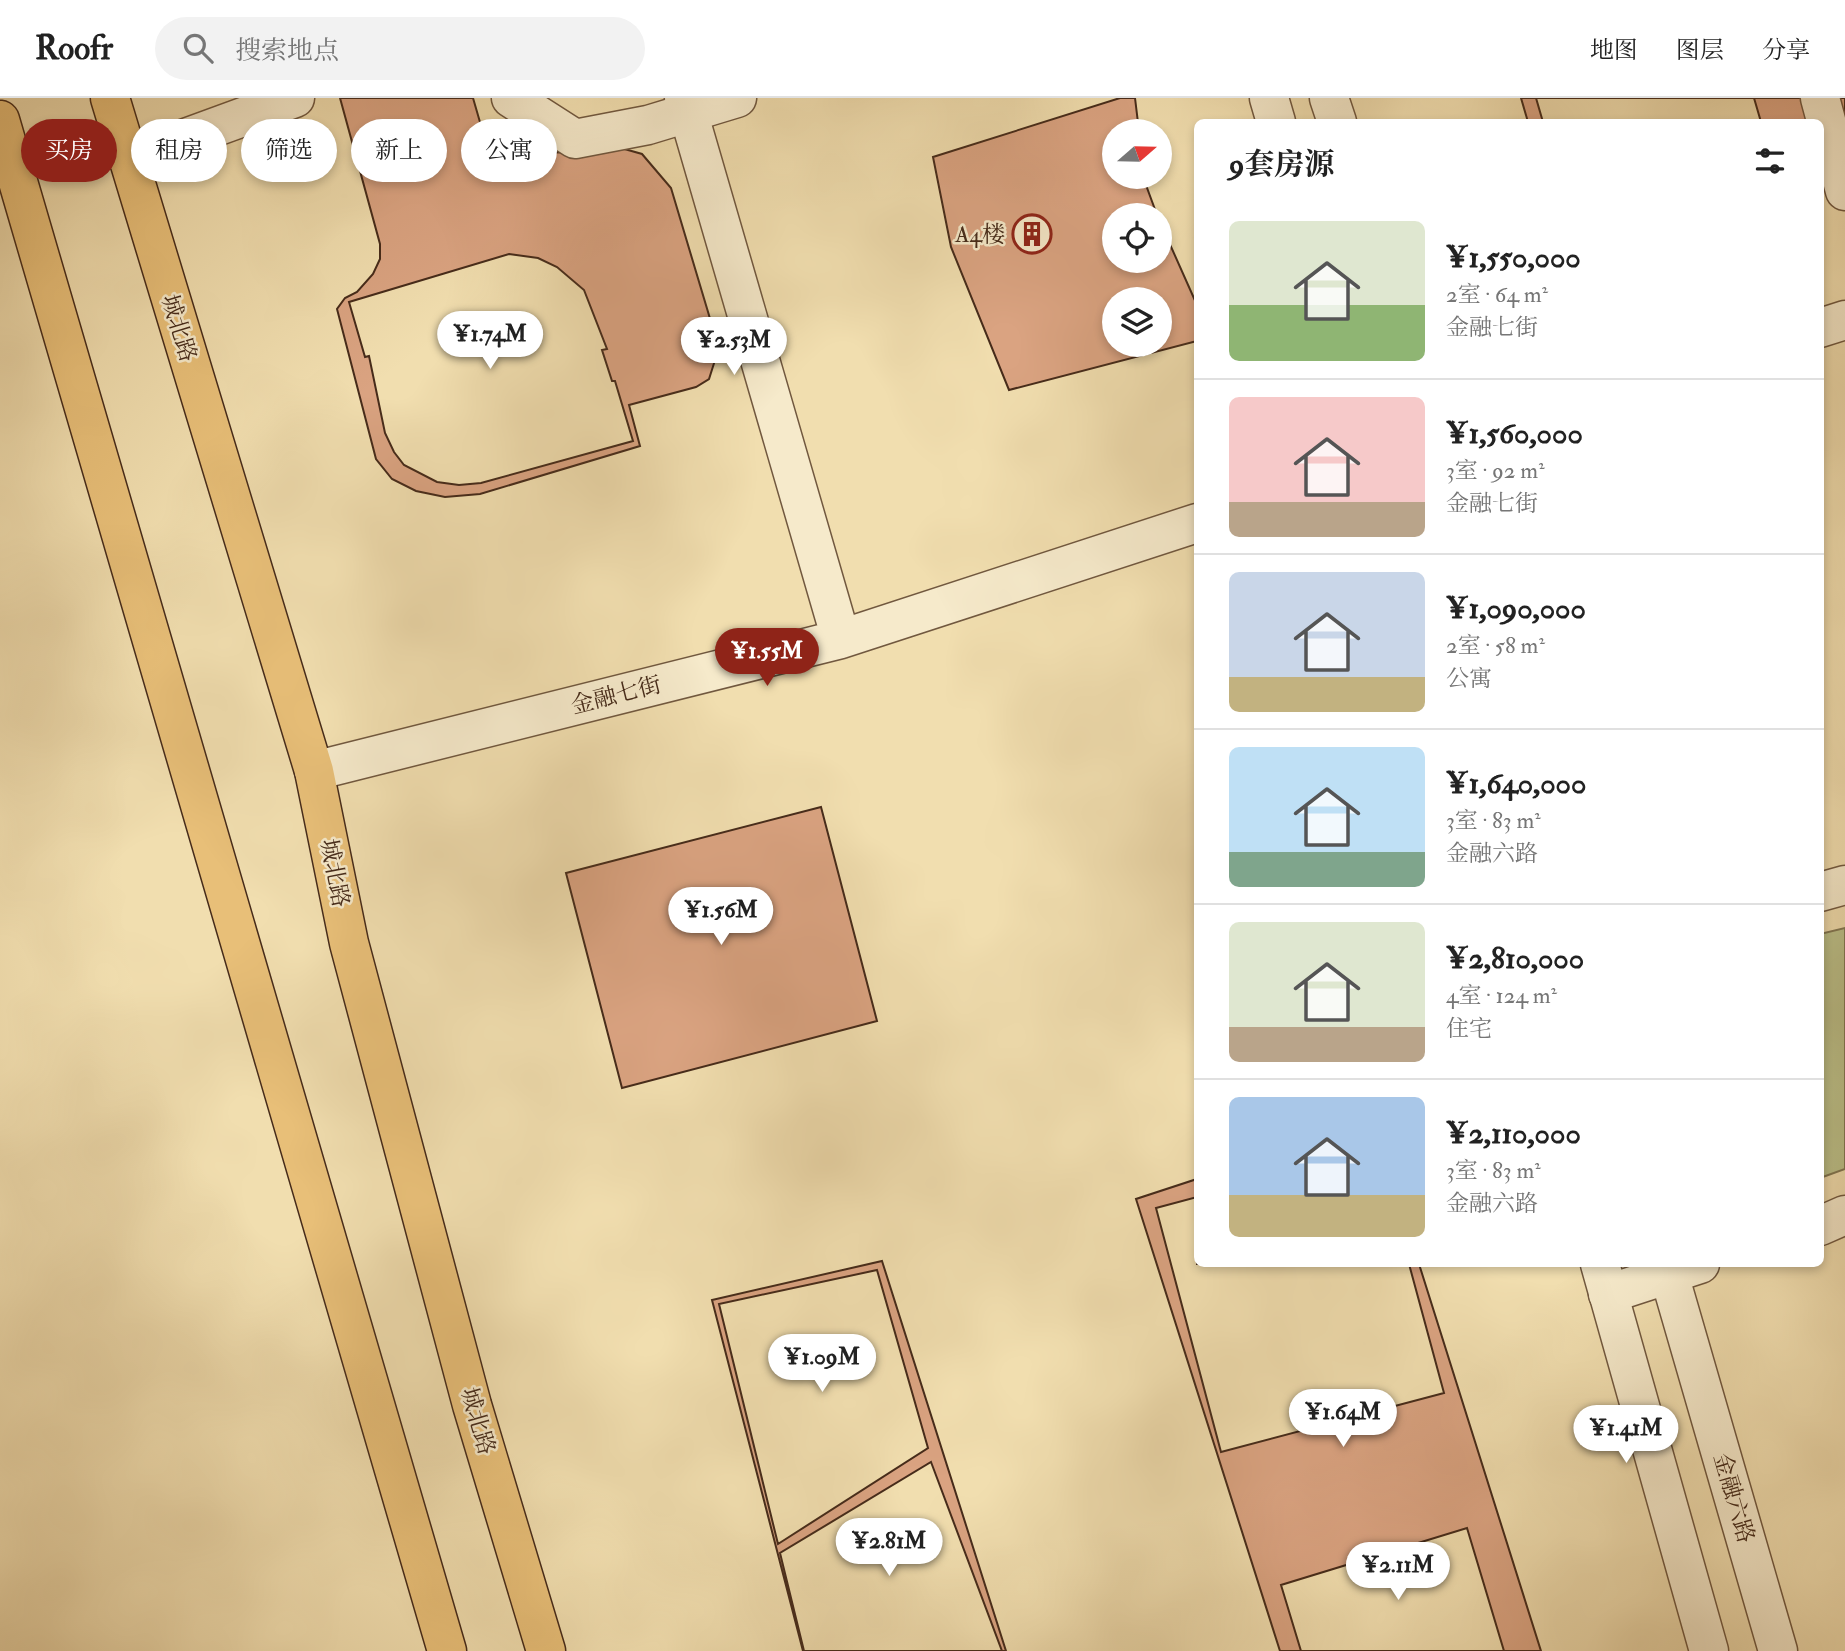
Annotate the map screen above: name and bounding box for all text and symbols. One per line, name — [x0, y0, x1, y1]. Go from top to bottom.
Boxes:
search box — [155, 17, 645, 80]
text: Roofr — [35, 28, 113, 69]
icon: search — [179, 29, 217, 67]
text: 搜索地点 — [235, 35, 339, 67]
text: 地图 — [1590, 35, 1638, 66]
text: 图层 — [1676, 35, 1724, 66]
text: 分享 — [1762, 35, 1810, 66]
chip: 买房 — [21, 119, 117, 182]
chip: 租房 — [131, 119, 227, 182]
chip: 筛选 — [241, 119, 337, 182]
chip: 新上 — [351, 119, 447, 182]
chip: 公寓 — [461, 119, 557, 182]
north arrow — [1102, 119, 1172, 189]
map controls — [1102, 119, 1172, 357]
icon: filters — [1751, 142, 1789, 180]
text: 9套房源 — [1229, 146, 1334, 183]
button: locate — [1102, 203, 1172, 273]
building icon: A4楼 — [1011, 213, 1053, 255]
place label: A4楼 — [954, 220, 1005, 249]
text: ¥1,550,000 — [1446, 239, 1581, 276]
icon: home — [1285, 249, 1369, 333]
text: 2室 · 64 m² — [1446, 280, 1548, 309]
button: layers — [1102, 287, 1172, 357]
street label: 城北路 — [155, 291, 203, 365]
pin: ¥1.74M — [433, 312, 547, 371]
text: 金融七街 — [1446, 313, 1538, 342]
pin: ¥2.53M — [677, 317, 791, 377]
text: ¥1.74M — [453, 319, 527, 348]
text: ¥2.53M — [697, 325, 771, 354]
text: ¥1,560,000 — [1446, 415, 1583, 452]
icon: home — [1285, 425, 1369, 509]
text: 3室 · 92 m² — [1446, 456, 1545, 485]
text: 金融七街 — [1446, 489, 1538, 518]
text: ¥1,090,000 — [1446, 590, 1586, 627]
icon: home — [1285, 600, 1369, 684]
pin: ¥1.55M — [710, 628, 824, 688]
text: 2室 · 58 m² — [1446, 631, 1545, 660]
text: ¥1.55M — [731, 636, 803, 665]
text: 公寓 — [1446, 664, 1492, 693]
street label: 金融七街 — [568, 670, 664, 720]
text: ¥1,640,000 — [1446, 765, 1586, 802]
icon: home — [1285, 775, 1369, 859]
text: 3室 · 83 m² — [1446, 806, 1541, 835]
street label: 城北路 — [314, 836, 356, 910]
text: 金融六路 — [1446, 839, 1538, 868]
pin: ¥1.56M — [664, 888, 778, 947]
text: ¥1.56M — [684, 895, 758, 924]
text: ¥2,810,000 — [1446, 940, 1584, 977]
icon: home — [1285, 950, 1369, 1034]
text: 4室 · 124 m² — [1446, 981, 1557, 1010]
text: 住宅 — [1446, 1014, 1492, 1043]
text: ¥2,110,000 — [1446, 1115, 1581, 1152]
icon: home — [1285, 1125, 1369, 1209]
text: 3室 · 83 m² — [1446, 1156, 1541, 1185]
text: 金融六路 — [1446, 1189, 1538, 1218]
pin: ¥1.09M — [765, 1334, 879, 1394]
text: ¥1.09M — [784, 1342, 860, 1371]
street label: 城北路 — [455, 1384, 501, 1458]
pin: ¥1.64M — [1286, 1390, 1400, 1449]
text: ¥1.64M — [1305, 1397, 1381, 1426]
pin: ¥1.41M — [1569, 1406, 1683, 1465]
text: ¥1.41M — [1589, 1413, 1663, 1442]
street label: 金融六路 — [1707, 1450, 1761, 1546]
pin: ¥2.81M — [832, 1518, 946, 1578]
text: ¥2.81M — [852, 1526, 926, 1555]
pin: ¥2.11M — [1341, 1542, 1455, 1602]
text: ¥2.11M — [1362, 1550, 1434, 1579]

